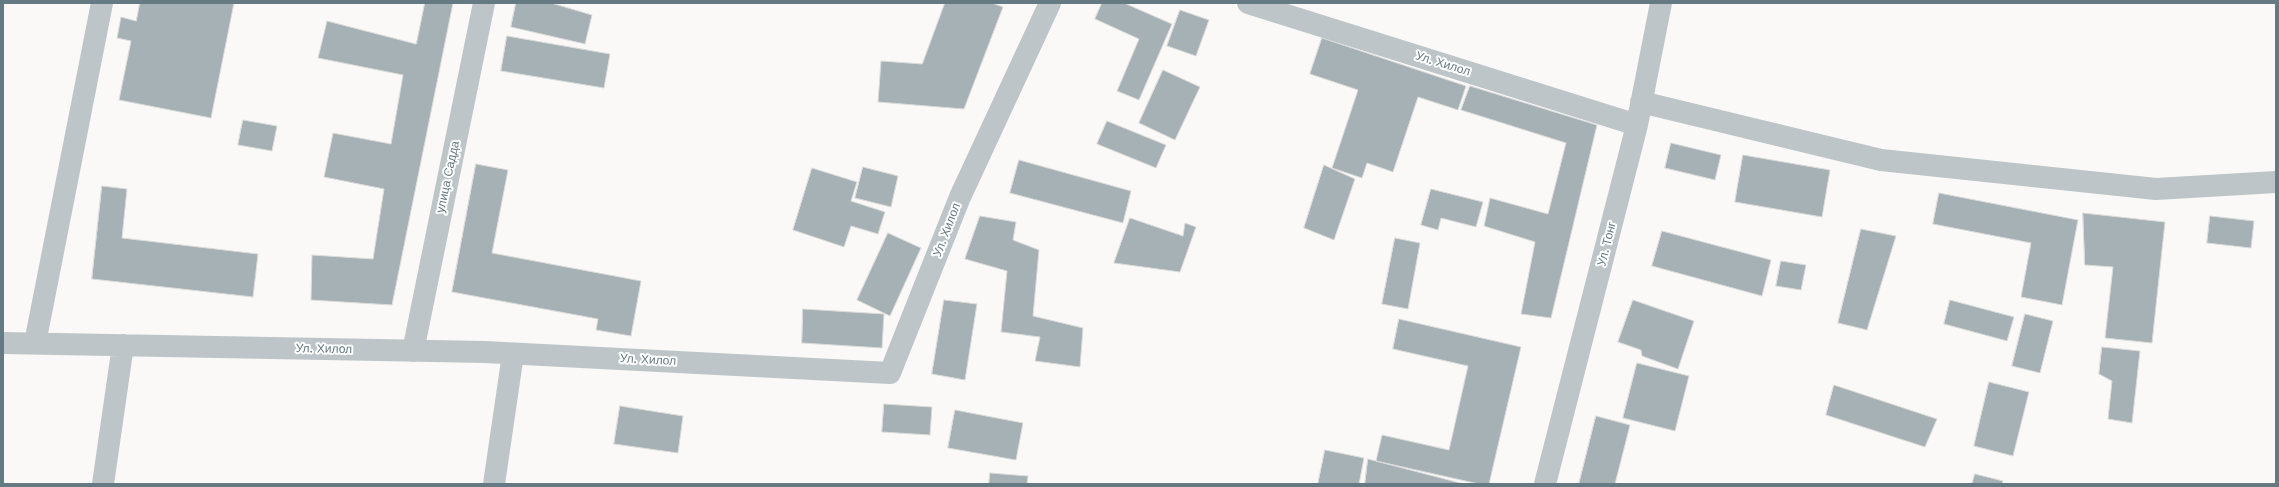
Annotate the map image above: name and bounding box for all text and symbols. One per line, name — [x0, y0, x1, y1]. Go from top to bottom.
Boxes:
street label: Ул. Хилол — [1414, 49, 1472, 79]
street label: улица Садда — [433, 140, 463, 214]
street label: Ул. Хилол — [930, 201, 964, 259]
street label: Ул. Тонг — [1595, 220, 1619, 268]
street label: Ул. Хилол — [296, 341, 352, 357]
street label: Ул. Хилол — [619, 351, 677, 369]

